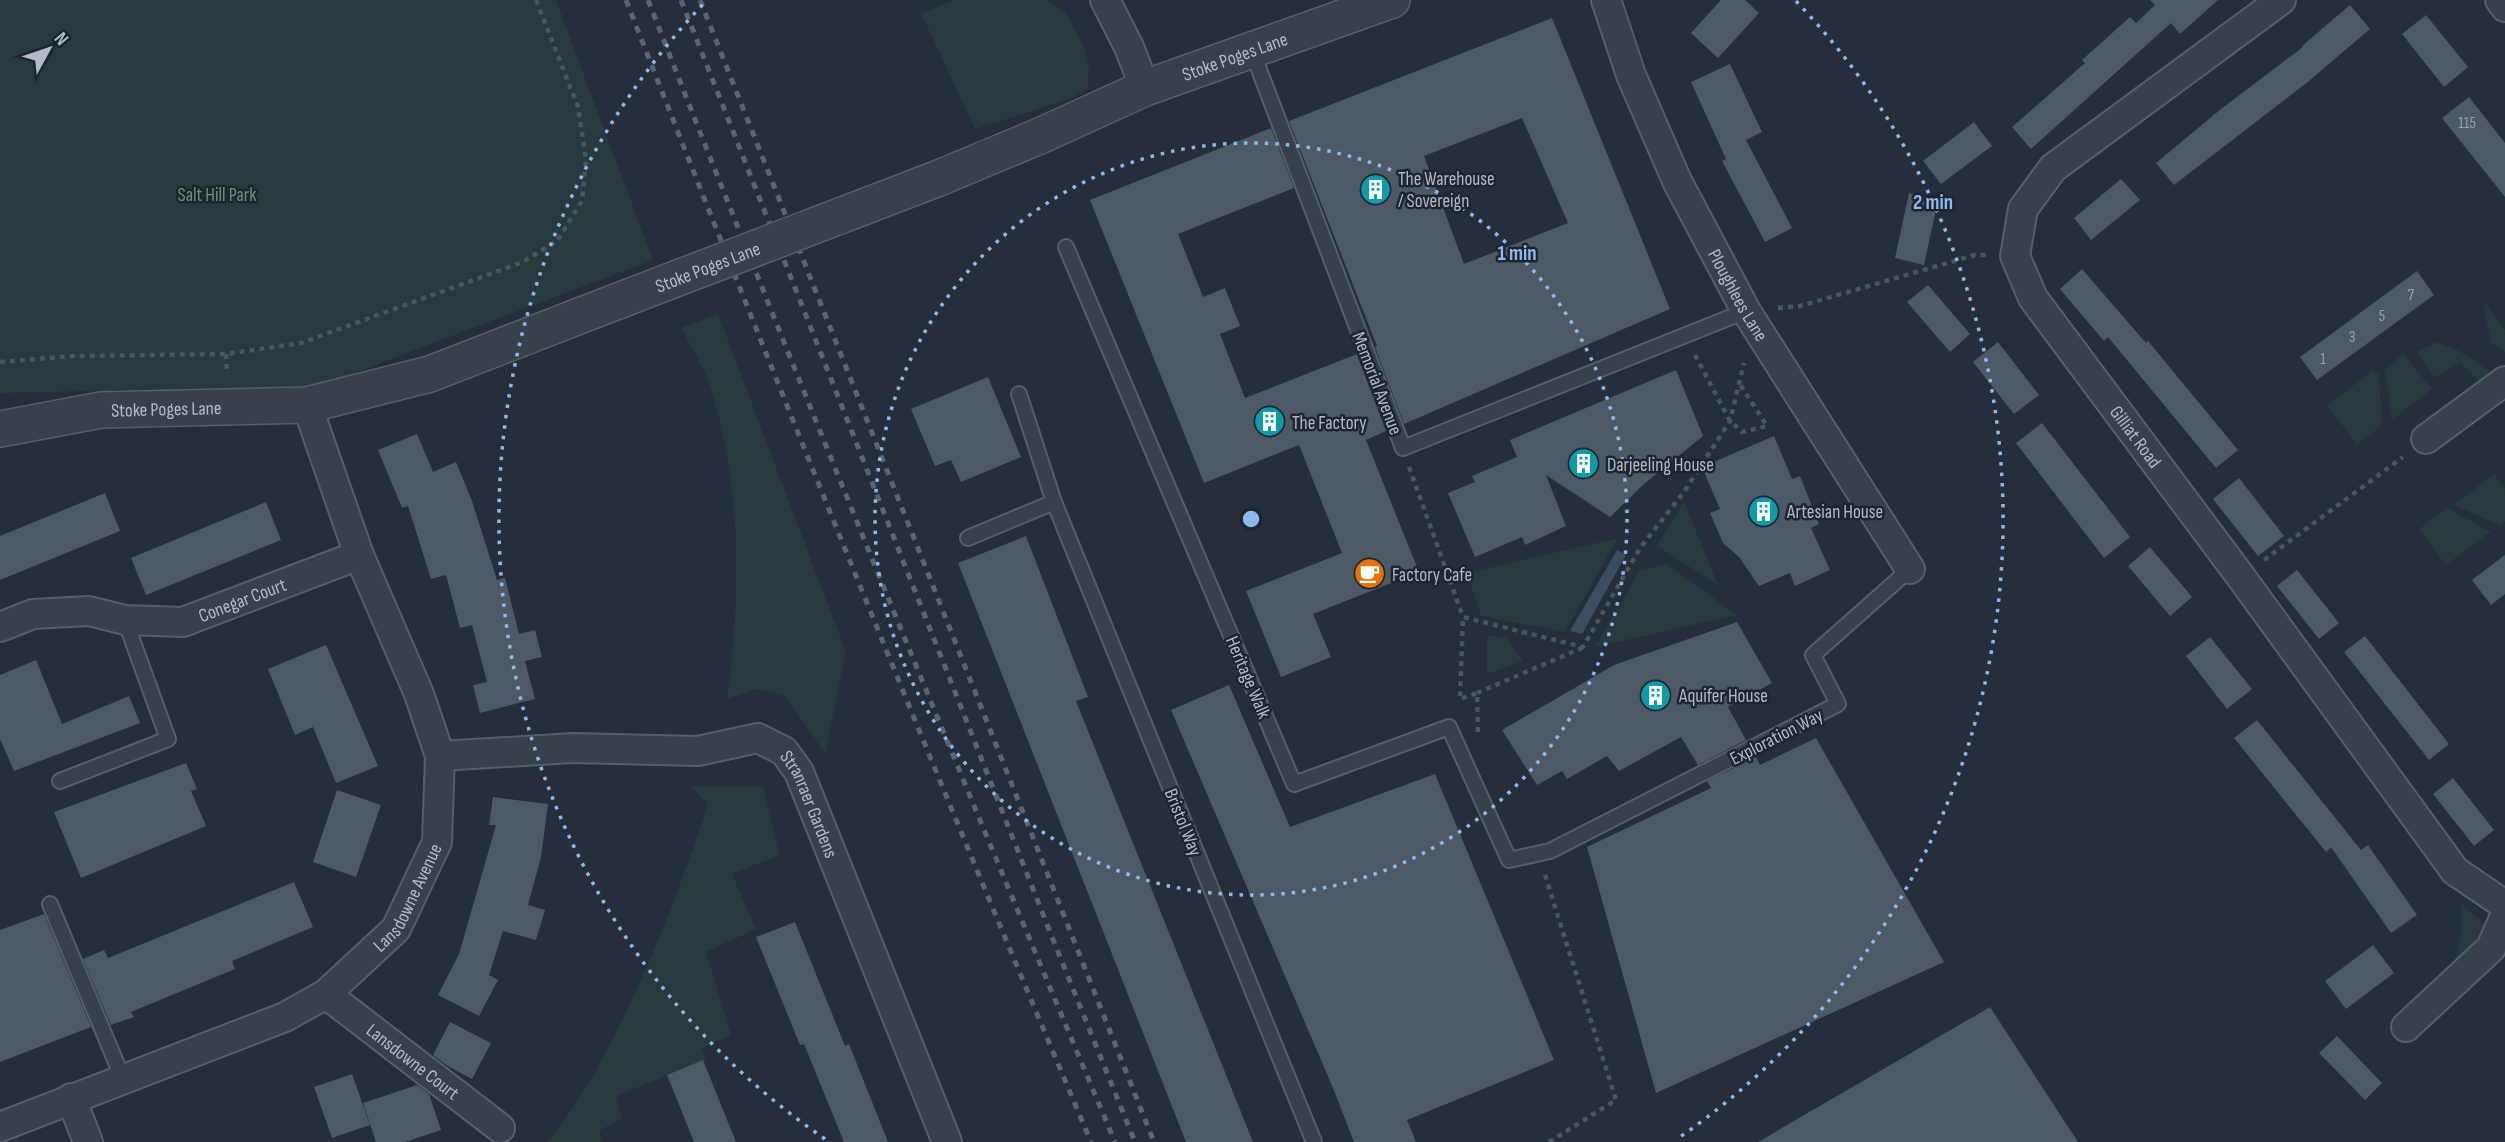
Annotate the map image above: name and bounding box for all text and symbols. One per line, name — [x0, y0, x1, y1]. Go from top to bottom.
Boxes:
north arrow — [14, 14, 84, 84]
text: N — [49, 28, 73, 50]
street label: Stoke Poges Lane — [1179, 28, 1291, 87]
house number: 115 — [2458, 114, 2476, 133]
place label: The Warehouse / Sovereign — [1398, 168, 1495, 213]
building icon: The Warehouse / Sovereign — [1358, 172, 1392, 206]
park label: Salt Hill Park — [178, 184, 257, 207]
text: 2 min — [1913, 190, 1953, 215]
street label: Stoke Poges Lane — [653, 238, 764, 299]
text: 1 min — [1497, 241, 1537, 266]
street label: Ploughlees Lane — [1702, 246, 1772, 346]
house number: 7 — [2408, 286, 2415, 305]
house number: 5 — [2379, 307, 2385, 326]
house number: 3 — [2349, 328, 2355, 347]
street label: Memorial Avenue — [1346, 329, 1407, 438]
house number: 1 — [2320, 350, 2326, 369]
street label: Stoke Poges Lane — [111, 397, 222, 423]
street label: Gilliat Road — [2104, 402, 2166, 473]
building icon: The Factory — [1252, 405, 1286, 439]
place label: The Factory — [1292, 412, 1367, 435]
building icon: Darjeeling House — [1567, 447, 1601, 481]
place label: Darjeeling House — [1607, 454, 1714, 477]
building icon: Artesian House — [1747, 494, 1781, 528]
place label: Artesian House — [1786, 501, 1883, 524]
centre of rings — [1239, 507, 1263, 531]
cafe icon: Factory Cafe — [1352, 557, 1386, 591]
place label: Factory Cafe — [1392, 564, 1472, 587]
street label: Conegar Court — [196, 574, 290, 628]
street label: Heritage Walk — [1220, 633, 1276, 723]
building icon: Aquifer House — [1639, 678, 1673, 712]
place label: Aquifer House — [1678, 685, 1768, 708]
street label: Exploration Way — [1726, 704, 1828, 771]
street label: Stranraer Gardens — [774, 746, 842, 862]
street label: Bristol Way — [1159, 785, 1207, 860]
street label: Lansdowne Avenue — [369, 840, 448, 957]
street label: Lansdowne Court — [361, 1019, 463, 1105]

